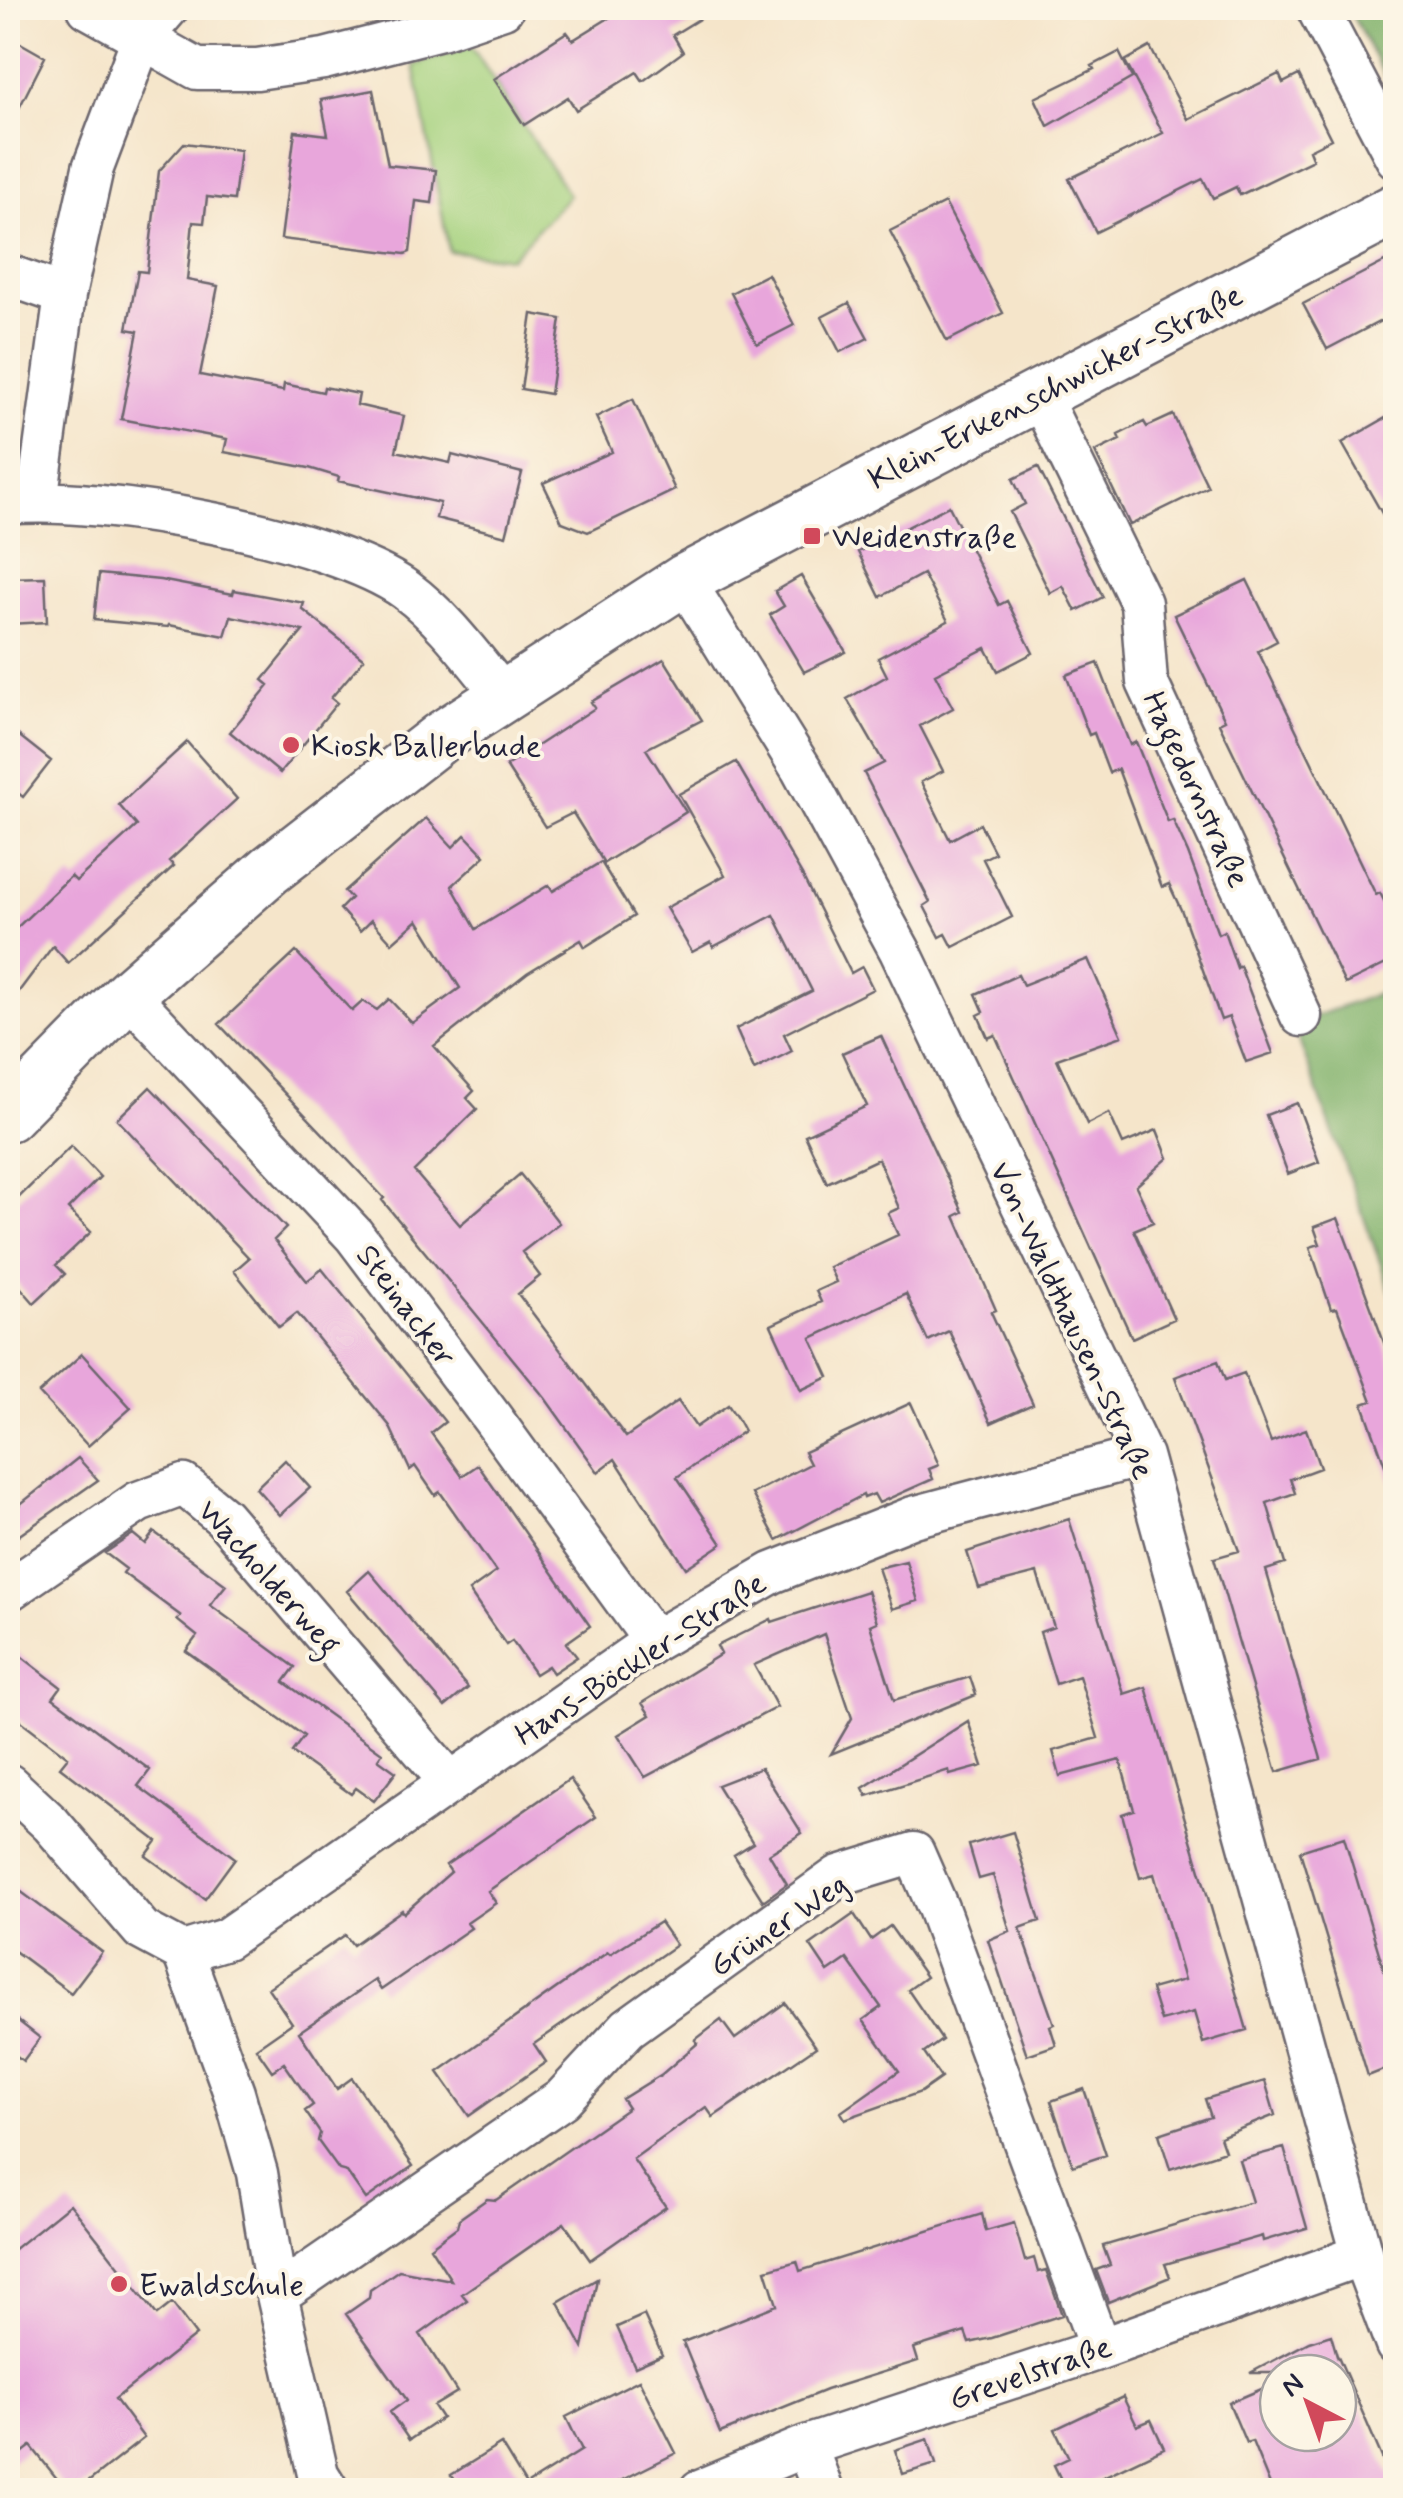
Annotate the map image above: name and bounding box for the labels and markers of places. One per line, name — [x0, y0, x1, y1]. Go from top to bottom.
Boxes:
place label: Weidenstraße — [832, 517, 1017, 559]
marker: Weidenstraße — [801, 525, 823, 547]
place label: Kiosk Ballerbude — [311, 726, 541, 768]
marker: Kiosk Ballerbude — [280, 734, 302, 756]
place label: Ewaldschule — [139, 2265, 304, 2307]
marker: Ewaldschule — [108, 2273, 130, 2295]

